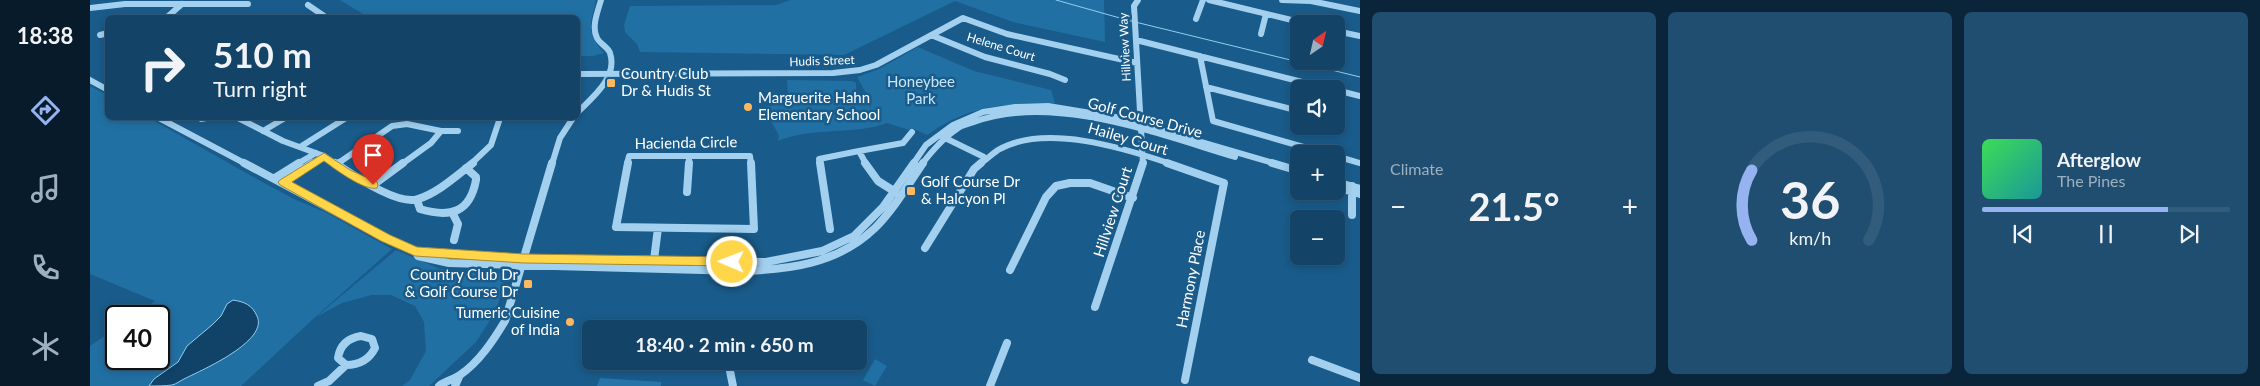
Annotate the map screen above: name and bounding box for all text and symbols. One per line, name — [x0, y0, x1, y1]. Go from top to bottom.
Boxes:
street label: Hillview Way — [1115, 11, 1134, 82]
north arrow — [1290, 15, 1345, 70]
map controls — [1290, 15, 1345, 265]
text: 18:38 — [17, 22, 73, 49]
street label: Helene Court — [965, 29, 1038, 64]
text: 510 m — [213, 33, 312, 75]
icon: right — [130, 35, 195, 100]
street label: Hudis Street — [789, 52, 856, 69]
place label: Country Club Dr & Hudis St — [621, 64, 712, 99]
park label: Honeybee Park — [887, 72, 955, 107]
text: Turn right — [213, 75, 307, 102]
marker: Country Club Dr & Hudis St — [605, 77, 617, 89]
button: sound — [1290, 80, 1345, 135]
place label: Marguerite Hahn Elementary School — [758, 88, 880, 123]
icon: directions — [28, 93, 63, 128]
street label: Golf Course Drive — [1086, 93, 1205, 141]
marker: Marguerite Hahn Elementary School — [742, 101, 754, 113]
street label: Hailey Court — [1086, 118, 1171, 158]
street label: Hacienda Circle — [634, 132, 738, 152]
pin — [352, 134, 394, 185]
icon: arrive — [359, 141, 387, 169]
button: + — [1290, 145, 1345, 200]
text: Afterglow — [2057, 148, 2141, 171]
text: Climate — [1390, 159, 1443, 178]
street label: Hillview Court — [1089, 164, 1135, 259]
text: 36 — [1780, 168, 1840, 230]
icon: music — [28, 171, 63, 206]
text: The Pines — [2057, 171, 2126, 190]
place label: Golf Course Dr & Halcyon Pl — [921, 172, 1020, 207]
text: 21.5° — [1469, 183, 1559, 229]
marker: Golf Course Dr & Halcyon Pl — [905, 185, 917, 197]
text: − — [1390, 189, 1406, 223]
text: + — [1622, 189, 1638, 223]
button: − — [1290, 210, 1345, 265]
icon: previous — [2009, 220, 2037, 248]
icon: pause — [2092, 220, 2120, 248]
icon: next — [2175, 220, 2203, 248]
text: km/h — [1789, 227, 1831, 249]
street label: Harmony Place — [1172, 228, 1208, 329]
position arrow — [705, 235, 757, 287]
icon: phone — [28, 250, 63, 285]
place label: Country Club Dr & Golf Course Dr — [405, 265, 519, 300]
marker: Country Club Dr & Golf Course Dr — [522, 278, 534, 290]
place label: Tumeric Cuisine of India — [456, 303, 560, 338]
speed limit sign: 40 — [105, 305, 170, 370]
marker: Tumeric Cuisine of India — [564, 316, 576, 328]
icon: climate — [28, 329, 63, 364]
text: 18:40 · 2 min · 650 m — [635, 333, 814, 356]

